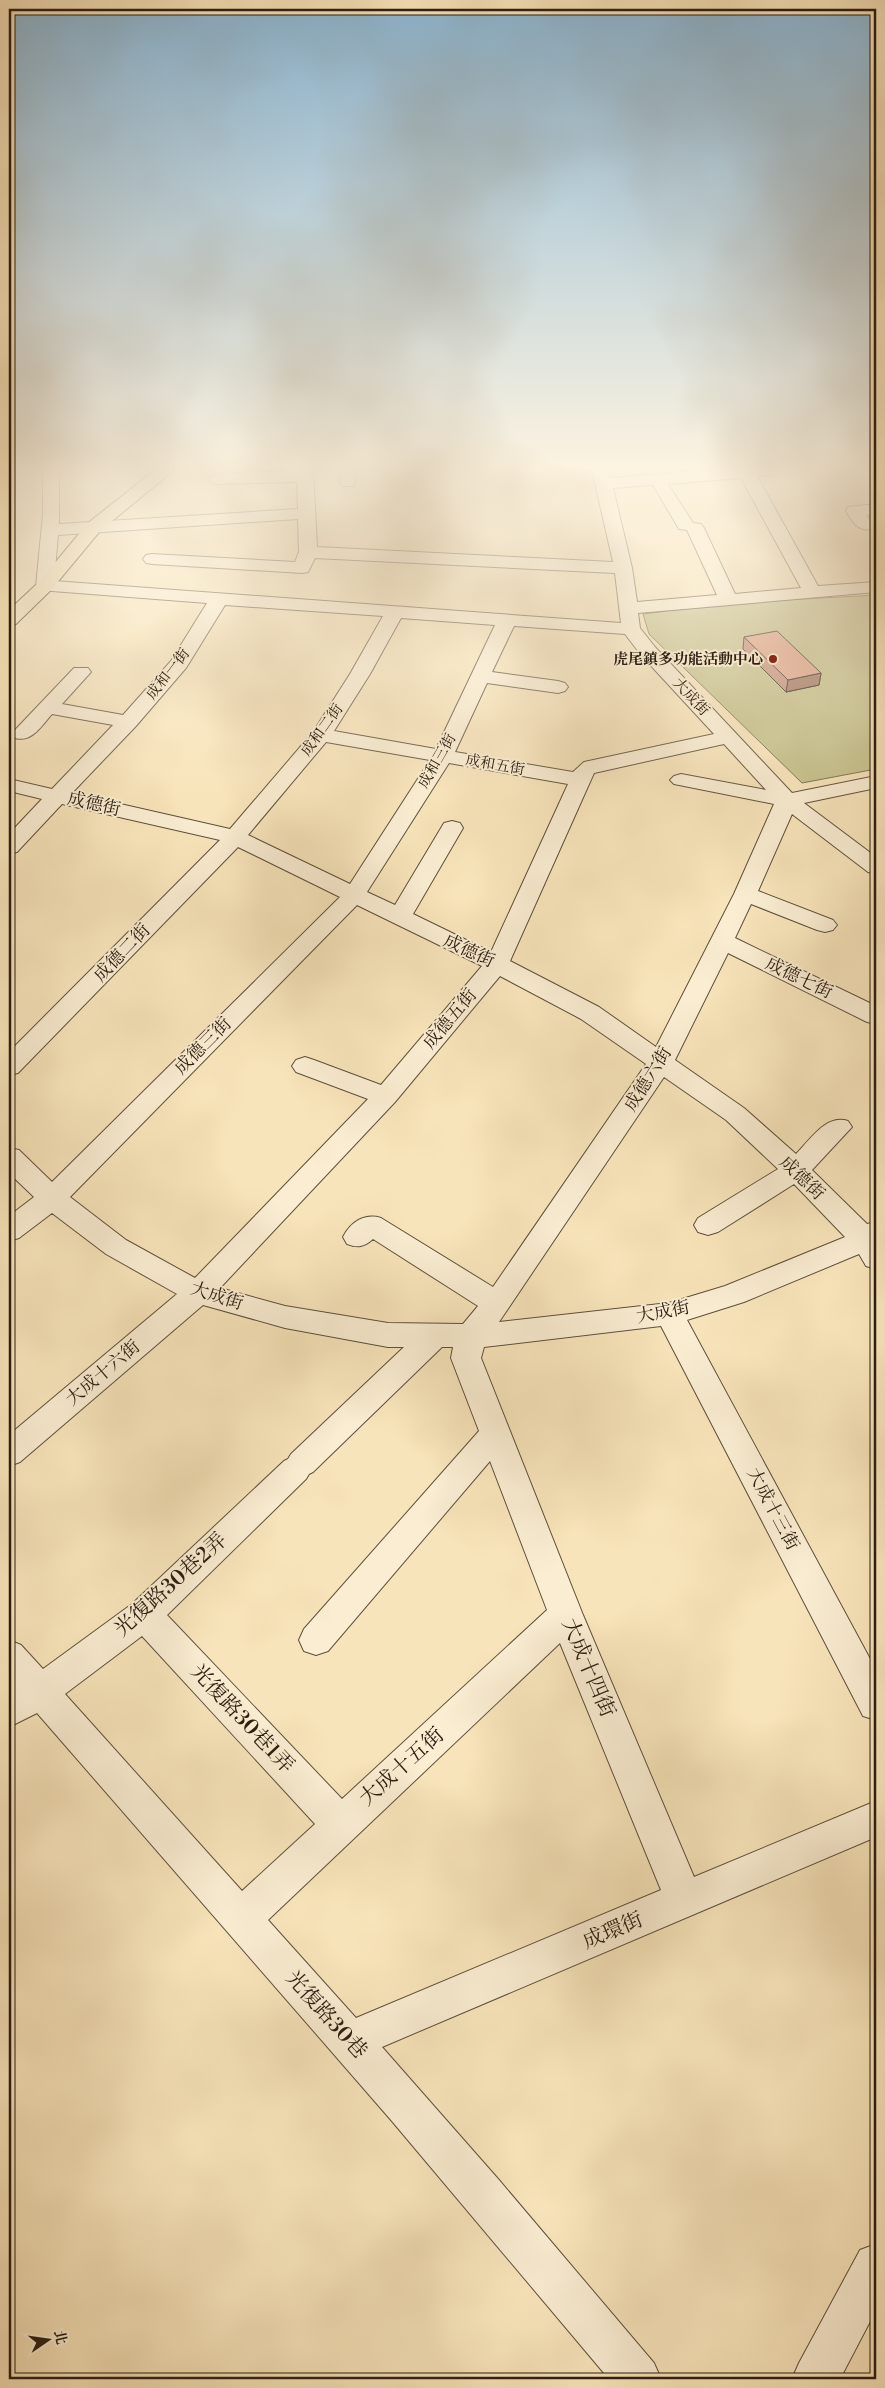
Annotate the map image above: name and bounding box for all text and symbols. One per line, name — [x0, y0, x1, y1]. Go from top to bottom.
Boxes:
street label: 成和一街 — [142, 645, 194, 703]
place label: 虎尾鎮多功能活動中心 — [613, 650, 763, 669]
marker: 虎尾鎮多功能活動中心 — [767, 653, 779, 665]
street label: 大成街 — [669, 674, 713, 720]
street label: 成和二街 — [297, 700, 347, 760]
street label: 成和三街 — [414, 730, 460, 792]
street label: 成和五街 — [464, 750, 526, 780]
street label: 成德街 — [65, 787, 123, 821]
street label: 成德二街 — [89, 919, 155, 987]
street label: 成德街 — [440, 929, 498, 973]
street label: 成德七街 — [762, 952, 836, 1004]
street label: 成德五街 — [418, 984, 482, 1054]
street label: 成德三街 — [169, 1012, 237, 1080]
street label: 成德六街 — [619, 1042, 677, 1116]
street label: 成德街 — [775, 1151, 829, 1205]
street label: 大成街 — [188, 1277, 246, 1315]
street label: 大成街 — [634, 1296, 692, 1328]
street label: 大成十六街 — [61, 1335, 145, 1411]
street label: 大成十三街 — [742, 1464, 804, 1554]
street label: 光復路30巷2弄 — [109, 1528, 233, 1642]
street label: 大成十四街 — [556, 1615, 620, 1721]
street label: 光復路30巷1弄 — [185, 1659, 299, 1779]
street label: 大成十五街 — [354, 1722, 450, 1812]
street label: 成環街 — [579, 1907, 647, 1955]
street label: 光復路30巷 — [280, 1966, 372, 2064]
north arrow — [22, 2316, 72, 2366]
text: 北 — [49, 2328, 70, 2346]

